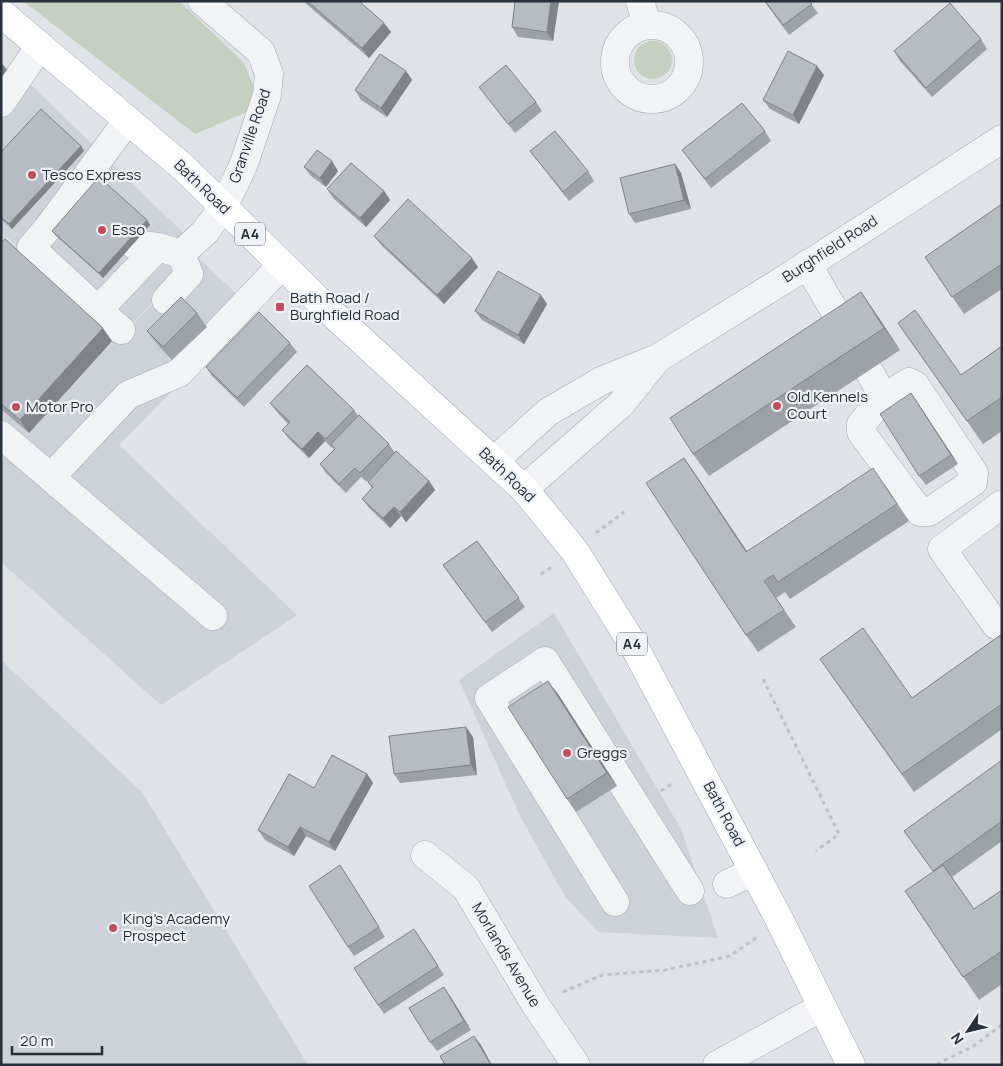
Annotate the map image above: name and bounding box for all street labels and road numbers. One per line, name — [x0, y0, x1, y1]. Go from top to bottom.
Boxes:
street label: Granville Road — [224, 86, 275, 186]
street label: Bath Road — [170, 154, 235, 219]
street label: Burghfield Road — [778, 210, 881, 287]
road number: A4 — [235, 222, 265, 245]
street label: Bath Road — [475, 442, 540, 507]
road number: A4 — [617, 633, 647, 656]
street label: Bath Road — [699, 777, 750, 850]
street label: Morlands Avenue — [467, 898, 546, 1011]

